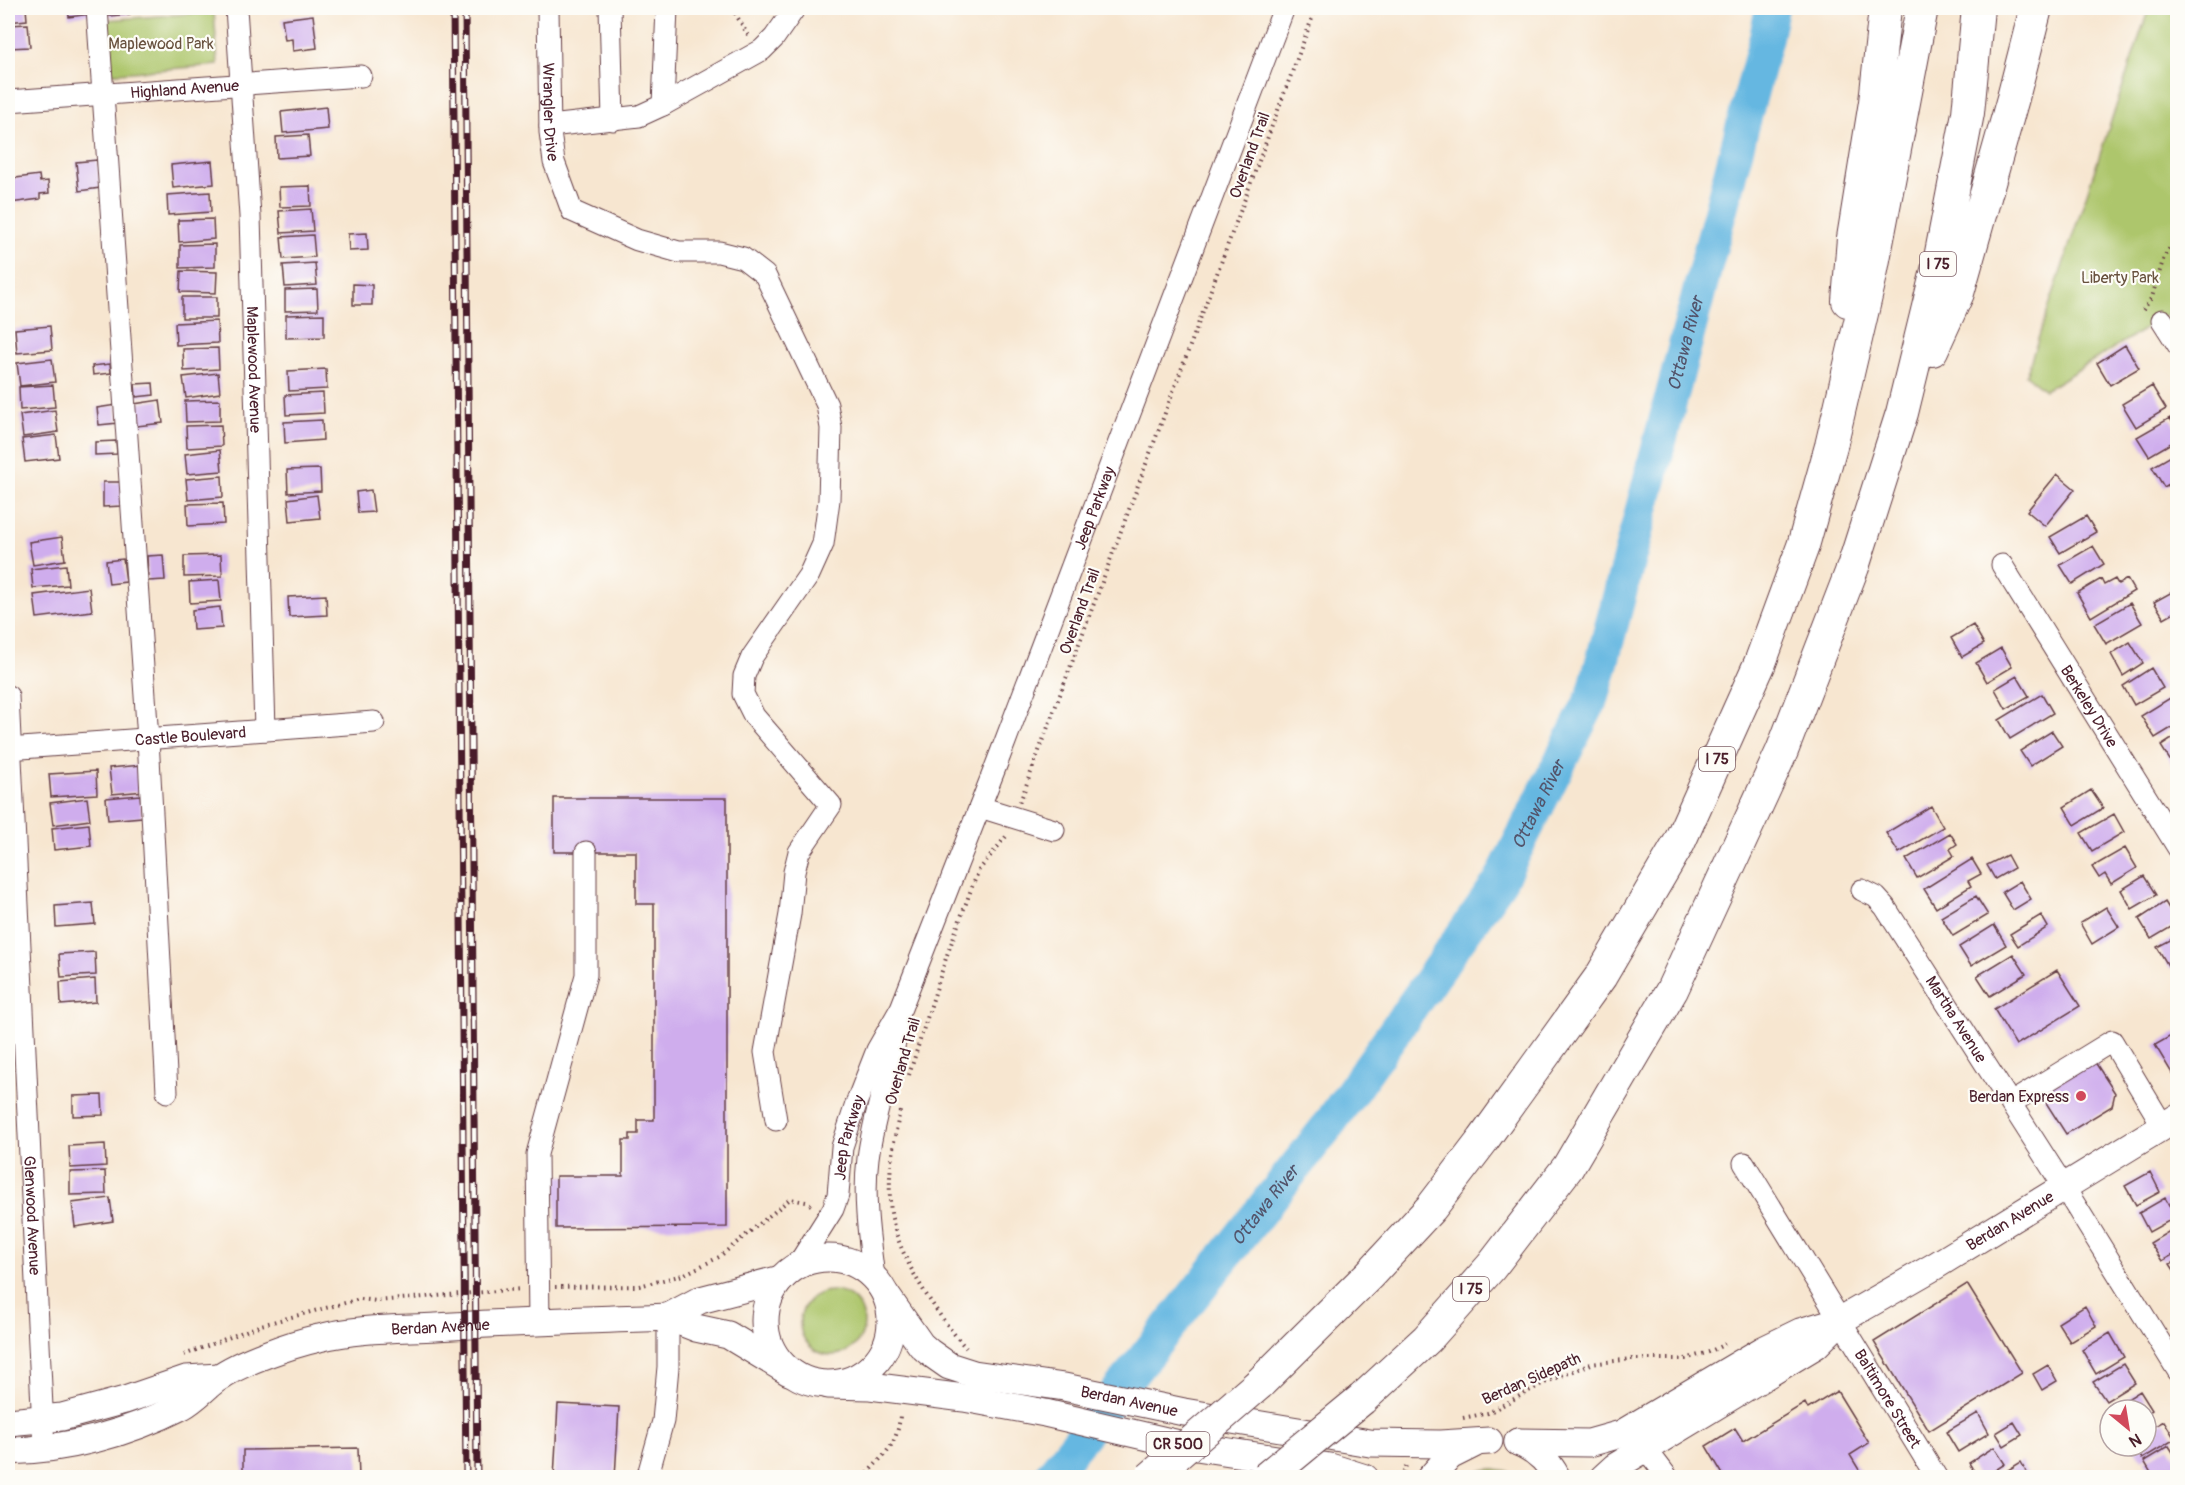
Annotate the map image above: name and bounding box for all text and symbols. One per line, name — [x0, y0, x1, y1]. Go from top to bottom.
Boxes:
park label: Maplewood Park — [108, 34, 214, 54]
street label: Wrangler Drive — [538, 63, 563, 163]
street label: Highland Avenue — [129, 76, 240, 103]
street label: Overland Trail — [1225, 109, 1275, 201]
road number: I 75 — [1920, 252, 1956, 276]
park label: Liberty Park — [2081, 268, 2159, 288]
water label: Ottawa River — [1663, 292, 1710, 393]
street label: Maplewood Avenue — [242, 306, 265, 433]
street label: Jeep Parkway — [1070, 464, 1120, 553]
street label: Overland Trail — [1055, 565, 1105, 657]
street label: Berkeley Drive — [2056, 662, 2122, 752]
street label: Castle Boulevard — [134, 722, 247, 751]
road number: I 75 — [1699, 747, 1735, 771]
water label: Ottawa River — [1507, 754, 1572, 853]
street label: Martha Avenue — [1921, 972, 1991, 1067]
street label: Overland Trail — [881, 1015, 925, 1107]
place label: Berdan Express — [1969, 1087, 2069, 1107]
marker: Berdan Express — [2074, 1089, 2088, 1103]
street label: Jeep Parkway — [830, 1092, 869, 1181]
street label: Glenwood Avenue — [19, 1155, 45, 1276]
water label: Ottawa River — [1227, 1159, 1306, 1250]
street label: Berdan Avenue — [1963, 1187, 2058, 1256]
road number: I 75 — [1453, 1277, 1489, 1301]
street label: Berdan Avenue — [391, 1315, 490, 1340]
street label: Baltimore Street — [1849, 1346, 1925, 1452]
street label: Berdan Sidepath — [1479, 1348, 1584, 1410]
street label: Berdan Avenue — [1079, 1382, 1180, 1421]
north arrow — [2098, 1398, 2158, 1458]
text: N — [2125, 1429, 2145, 1452]
road number: CR 500 — [1146, 1432, 1210, 1456]

